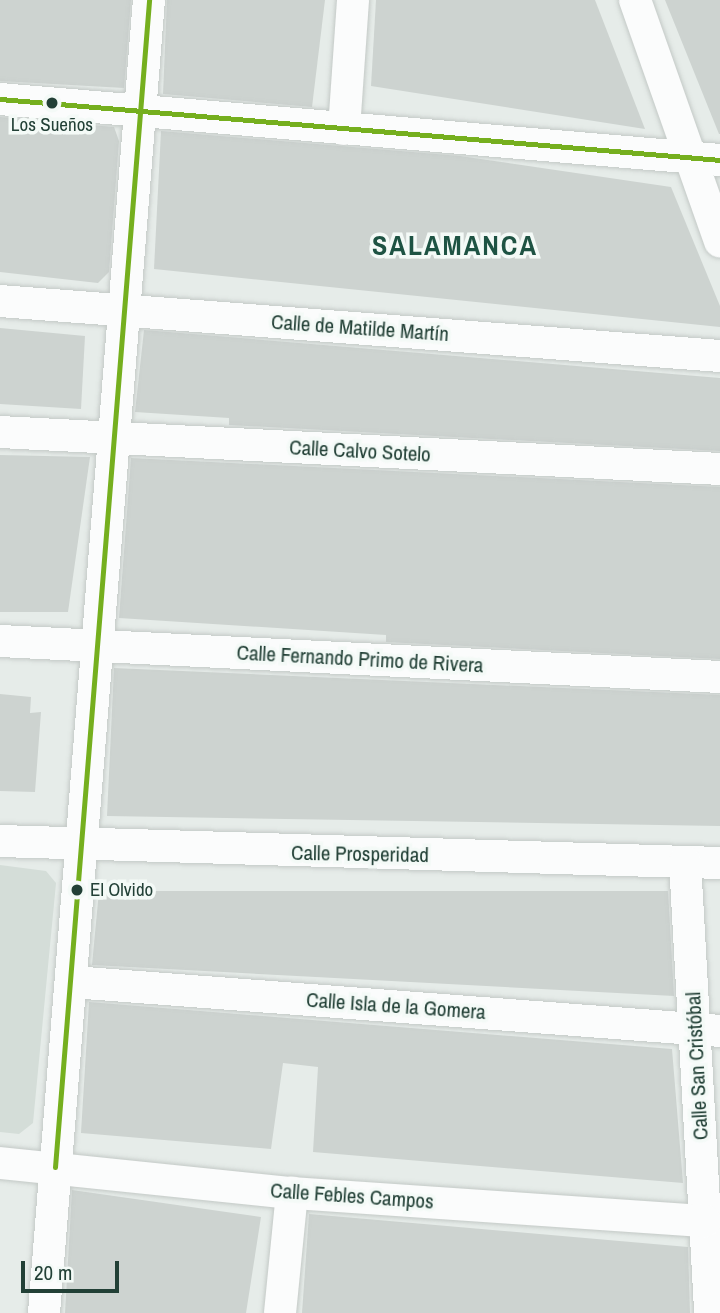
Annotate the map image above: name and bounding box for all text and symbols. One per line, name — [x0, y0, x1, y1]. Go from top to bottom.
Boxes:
marker: Los Sueños — [45, 96, 59, 110]
place label: Los Sueños — [11, 114, 93, 136]
district label: SALAMANCA — [373, 228, 537, 262]
street label: Calle de Matilde Martín — [270, 309, 450, 347]
street label: Calle Calvo Sotelo — [289, 435, 431, 467]
street label: Calle Fernando Primo de Rivera — [236, 640, 484, 678]
street label: Calle Prosperidad — [291, 840, 429, 868]
place label: El Olvido — [90, 879, 153, 901]
marker: El Olvido — [70, 883, 84, 897]
street label: Calle Isla de la Gomera — [305, 987, 487, 1025]
street label: Calle San Cristóbal — [681, 991, 713, 1141]
street label: Calle Febles Campos — [269, 1178, 435, 1214]
scale bar — [24, 1246, 122, 1290]
text: 20 m — [34, 1258, 72, 1287]

